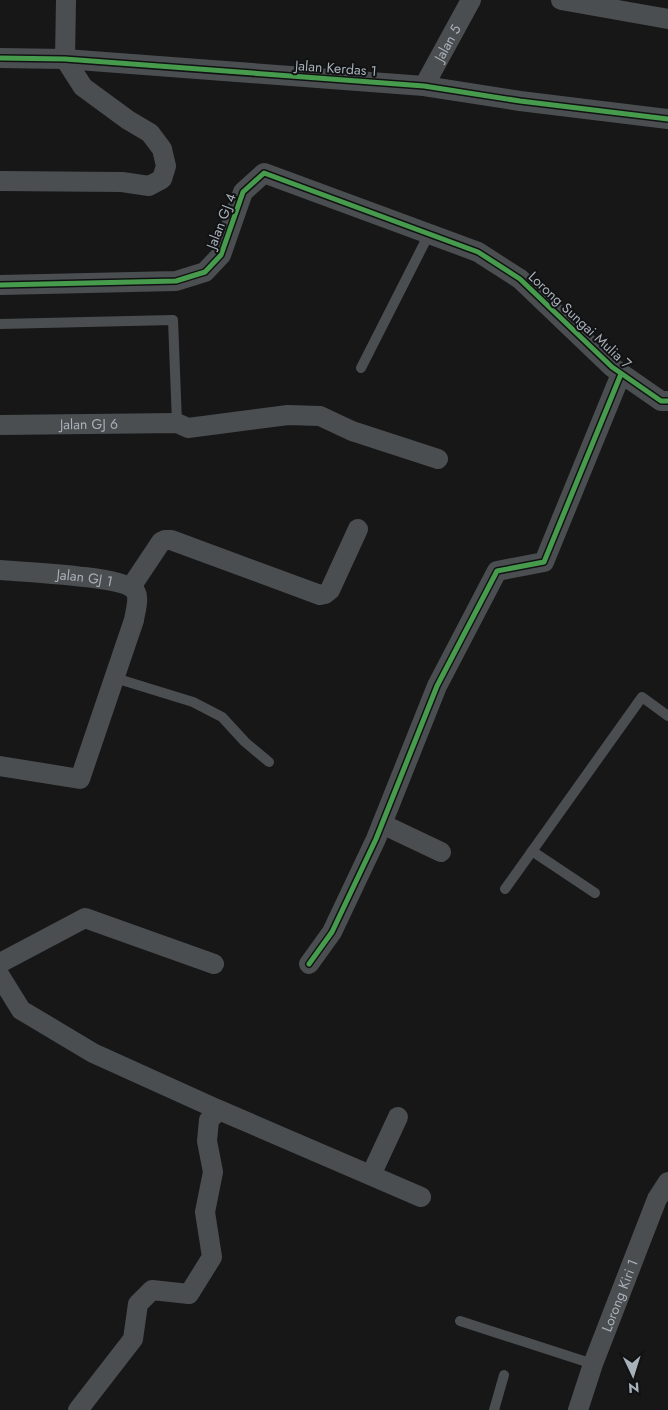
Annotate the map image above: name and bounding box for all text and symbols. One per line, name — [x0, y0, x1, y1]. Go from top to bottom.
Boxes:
street label: Jalan 5 — [428, 21, 466, 67]
street label: Jalan Kerdas 1 — [292, 55, 378, 81]
street label: Jalan GJ 4 — [201, 190, 241, 254]
street label: Lorong Sungai Mulia 7 — [524, 267, 636, 374]
street label: Jalan GJ 6 — [58, 414, 118, 434]
street label: Jalan GJ 1 — [54, 564, 115, 591]
street label: Lorong Kiri 1 — [597, 1256, 643, 1335]
north arrow — [608, 1350, 658, 1400]
text: N — [628, 1378, 640, 1398]

